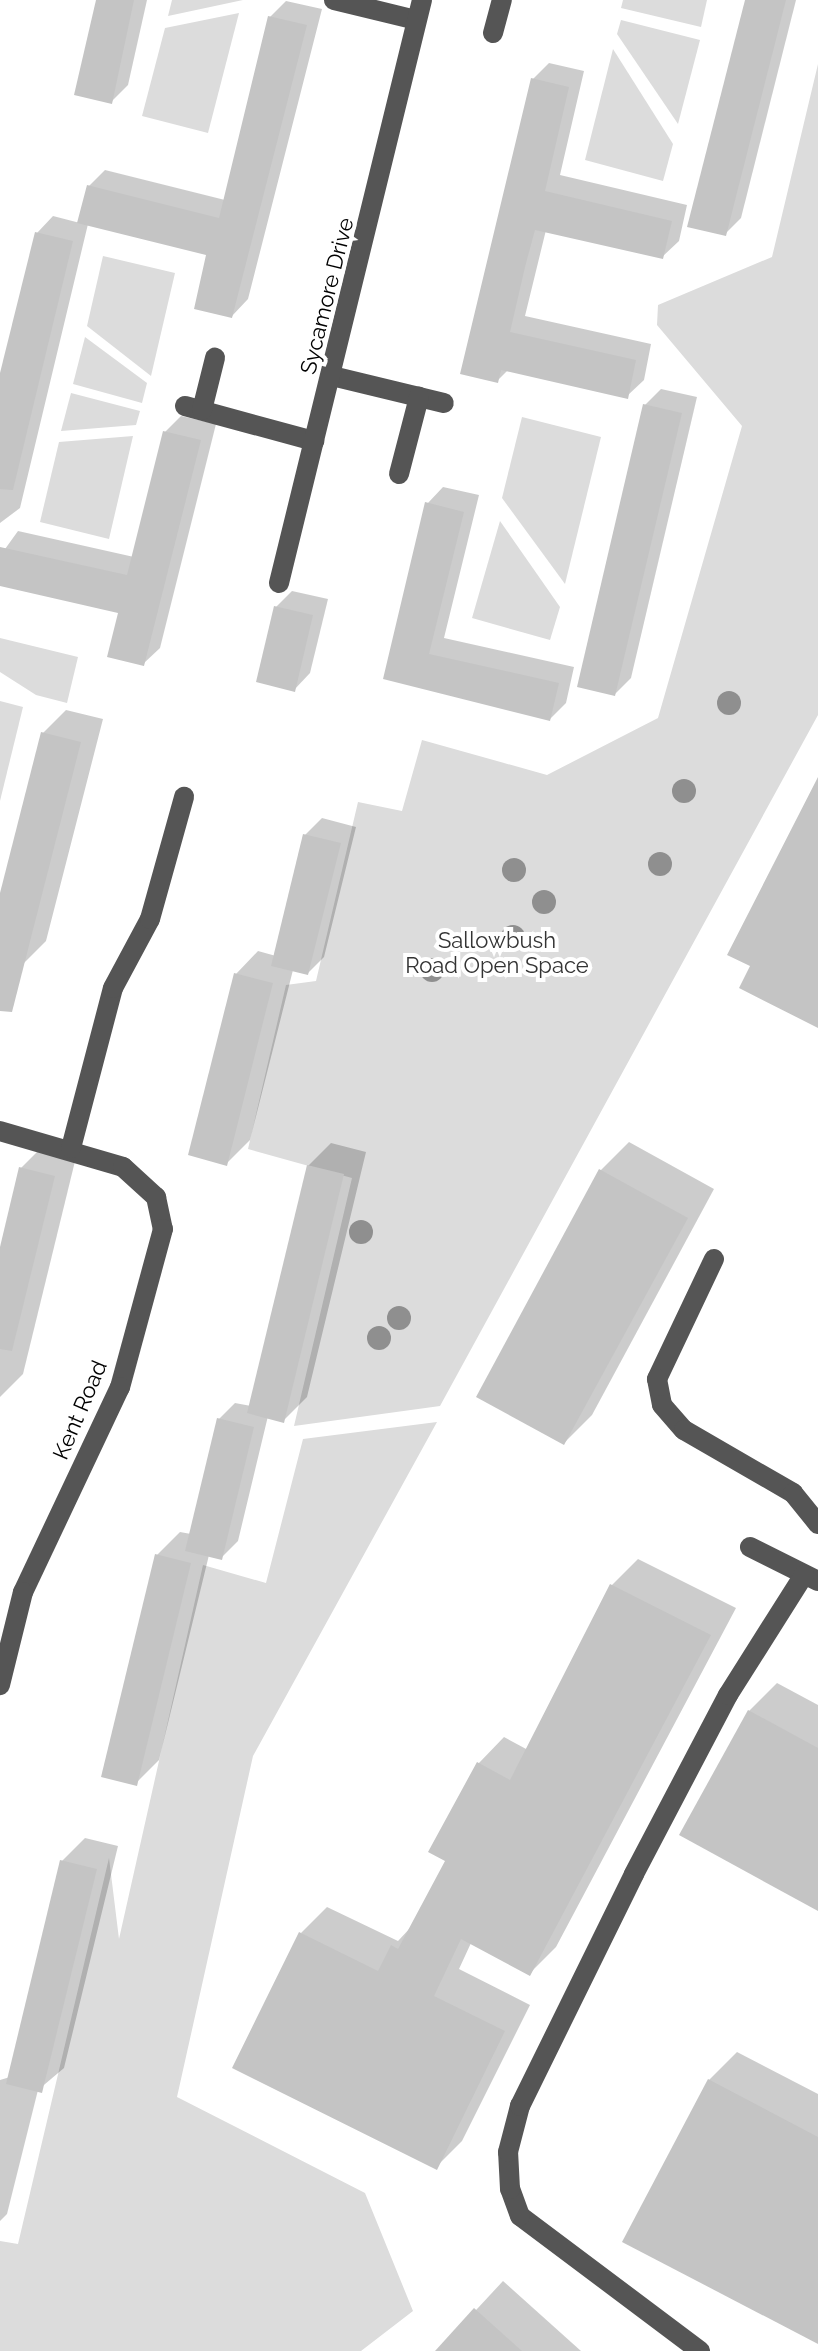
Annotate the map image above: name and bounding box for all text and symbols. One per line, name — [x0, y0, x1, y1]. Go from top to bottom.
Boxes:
street label: Sycamore Drive — [295, 215, 359, 377]
park label: Sallowbush Road Open Space — [405, 927, 589, 978]
street label: Kent Road — [47, 1357, 113, 1463]

